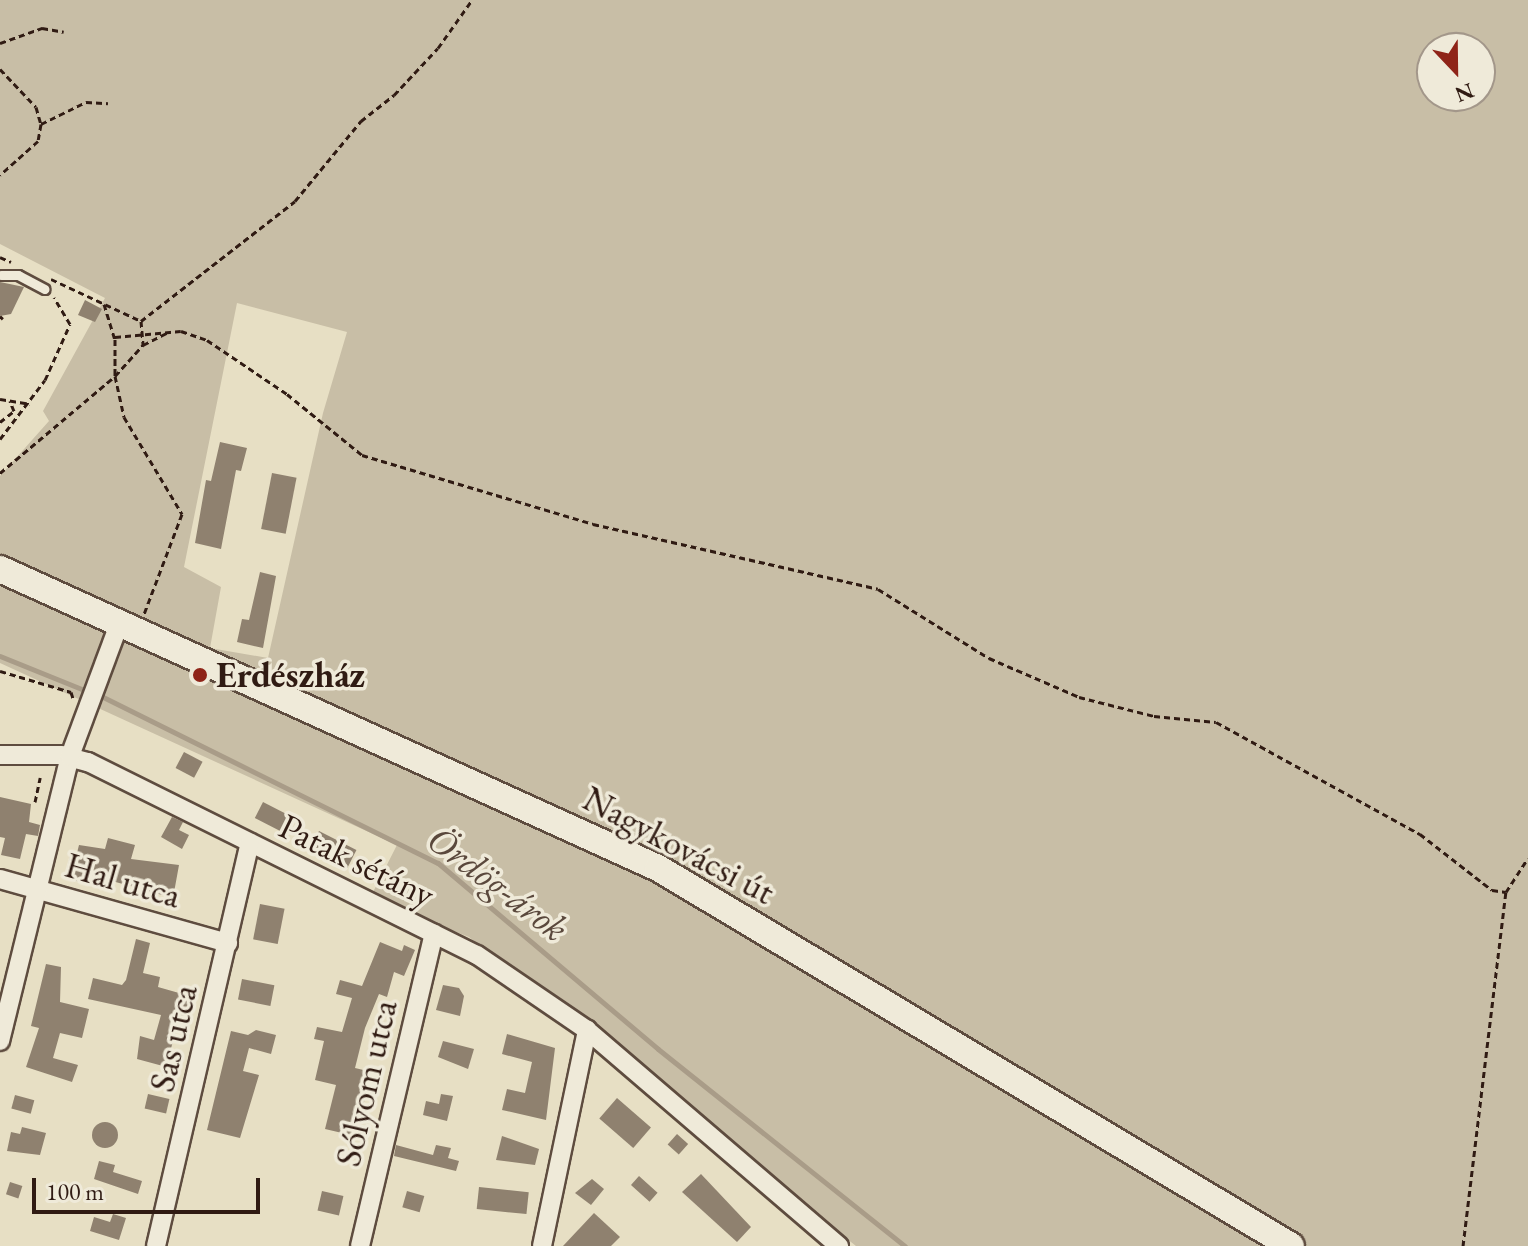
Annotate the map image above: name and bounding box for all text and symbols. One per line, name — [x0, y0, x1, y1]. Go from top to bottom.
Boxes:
north arrow — [1416, 32, 1496, 112]
text: N — [1451, 76, 1478, 110]
place label: Erdészház — [216, 653, 365, 697]
marker: Erdészház — [191, 666, 209, 684]
street label: Nagykovácsi út — [576, 776, 782, 914]
street label: Patak sétány — [273, 804, 441, 916]
water label: Ördög-árok — [419, 815, 577, 951]
street label: Hal utca — [60, 843, 186, 917]
street label: Sas utca — [140, 980, 206, 1096]
street label: Sólyom utca — [326, 996, 406, 1170]
scale bar — [36, 1162, 264, 1212]
text: 100 m — [46, 1176, 104, 1207]

